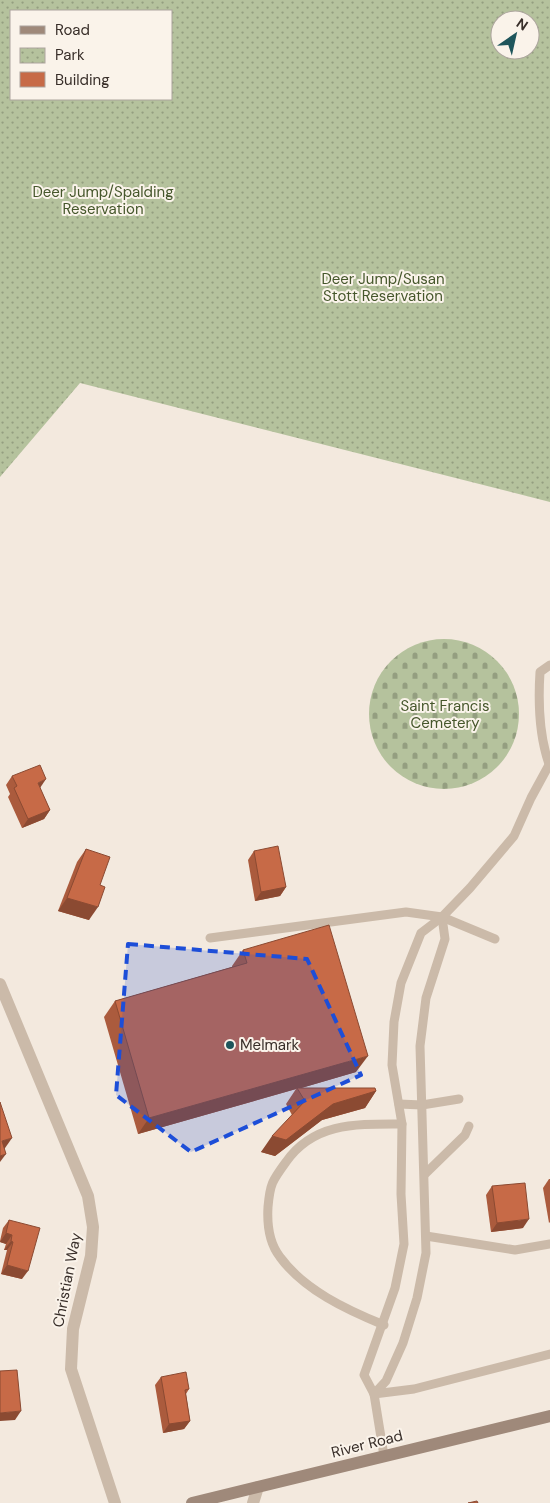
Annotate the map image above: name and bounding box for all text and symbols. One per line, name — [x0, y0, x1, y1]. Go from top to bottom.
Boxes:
legend — [10, 10, 172, 100]
north arrow — [490, 10, 540, 60]
text: N — [513, 14, 532, 35]
text: Road — [55, 20, 90, 40]
text: Park — [55, 45, 85, 65]
text: Building — [55, 70, 110, 90]
park label: Deer Jump/Spalding Reservation — [32, 182, 174, 219]
park label: Deer Jump/Susan Stott Reservation — [321, 269, 445, 306]
park label: Saint Francis Cemetery — [401, 696, 490, 733]
place label: Melmark — [240, 1035, 300, 1055]
marker: Melmark — [224, 1039, 236, 1051]
street label: Christian Way — [48, 1230, 86, 1329]
street label: River Road — [329, 1425, 405, 1463]

